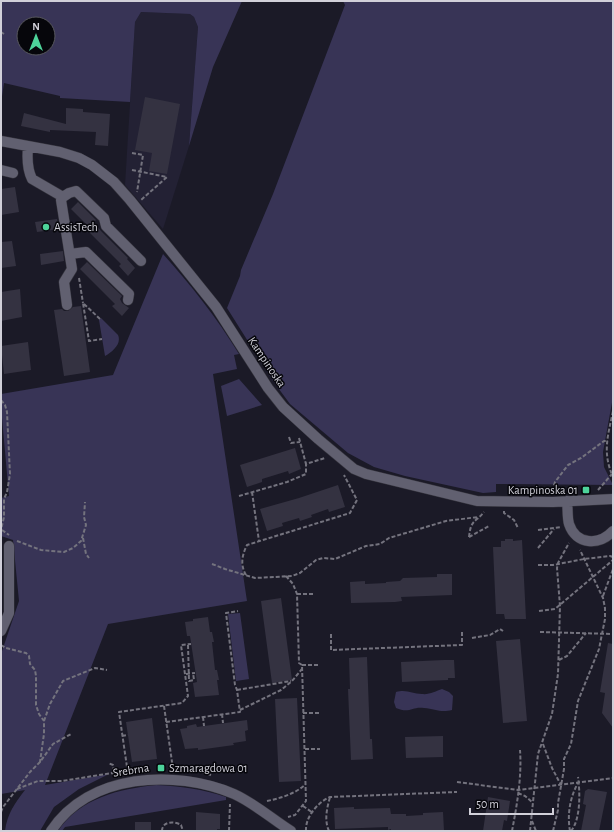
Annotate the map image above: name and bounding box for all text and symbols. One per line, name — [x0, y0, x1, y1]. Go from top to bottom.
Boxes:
north arrow — [16, 16, 56, 56]
text: N — [32, 21, 40, 32]
place label: AssisTech — [54, 221, 98, 233]
marker: AssisTech — [41, 222, 51, 232]
street label: Kampinoska — [246, 335, 288, 390]
place label: Kampinoska 01 — [508, 484, 578, 496]
marker: Kampinoska 01 — [581, 485, 591, 495]
street label: Srebrna — [112, 761, 150, 779]
place label: Szmaragdowa 01 — [169, 762, 248, 774]
marker: Szmaragdowa 01 — [156, 763, 166, 773]
scale bar — [470, 790, 553, 816]
text: 50 m — [476, 798, 499, 810]

